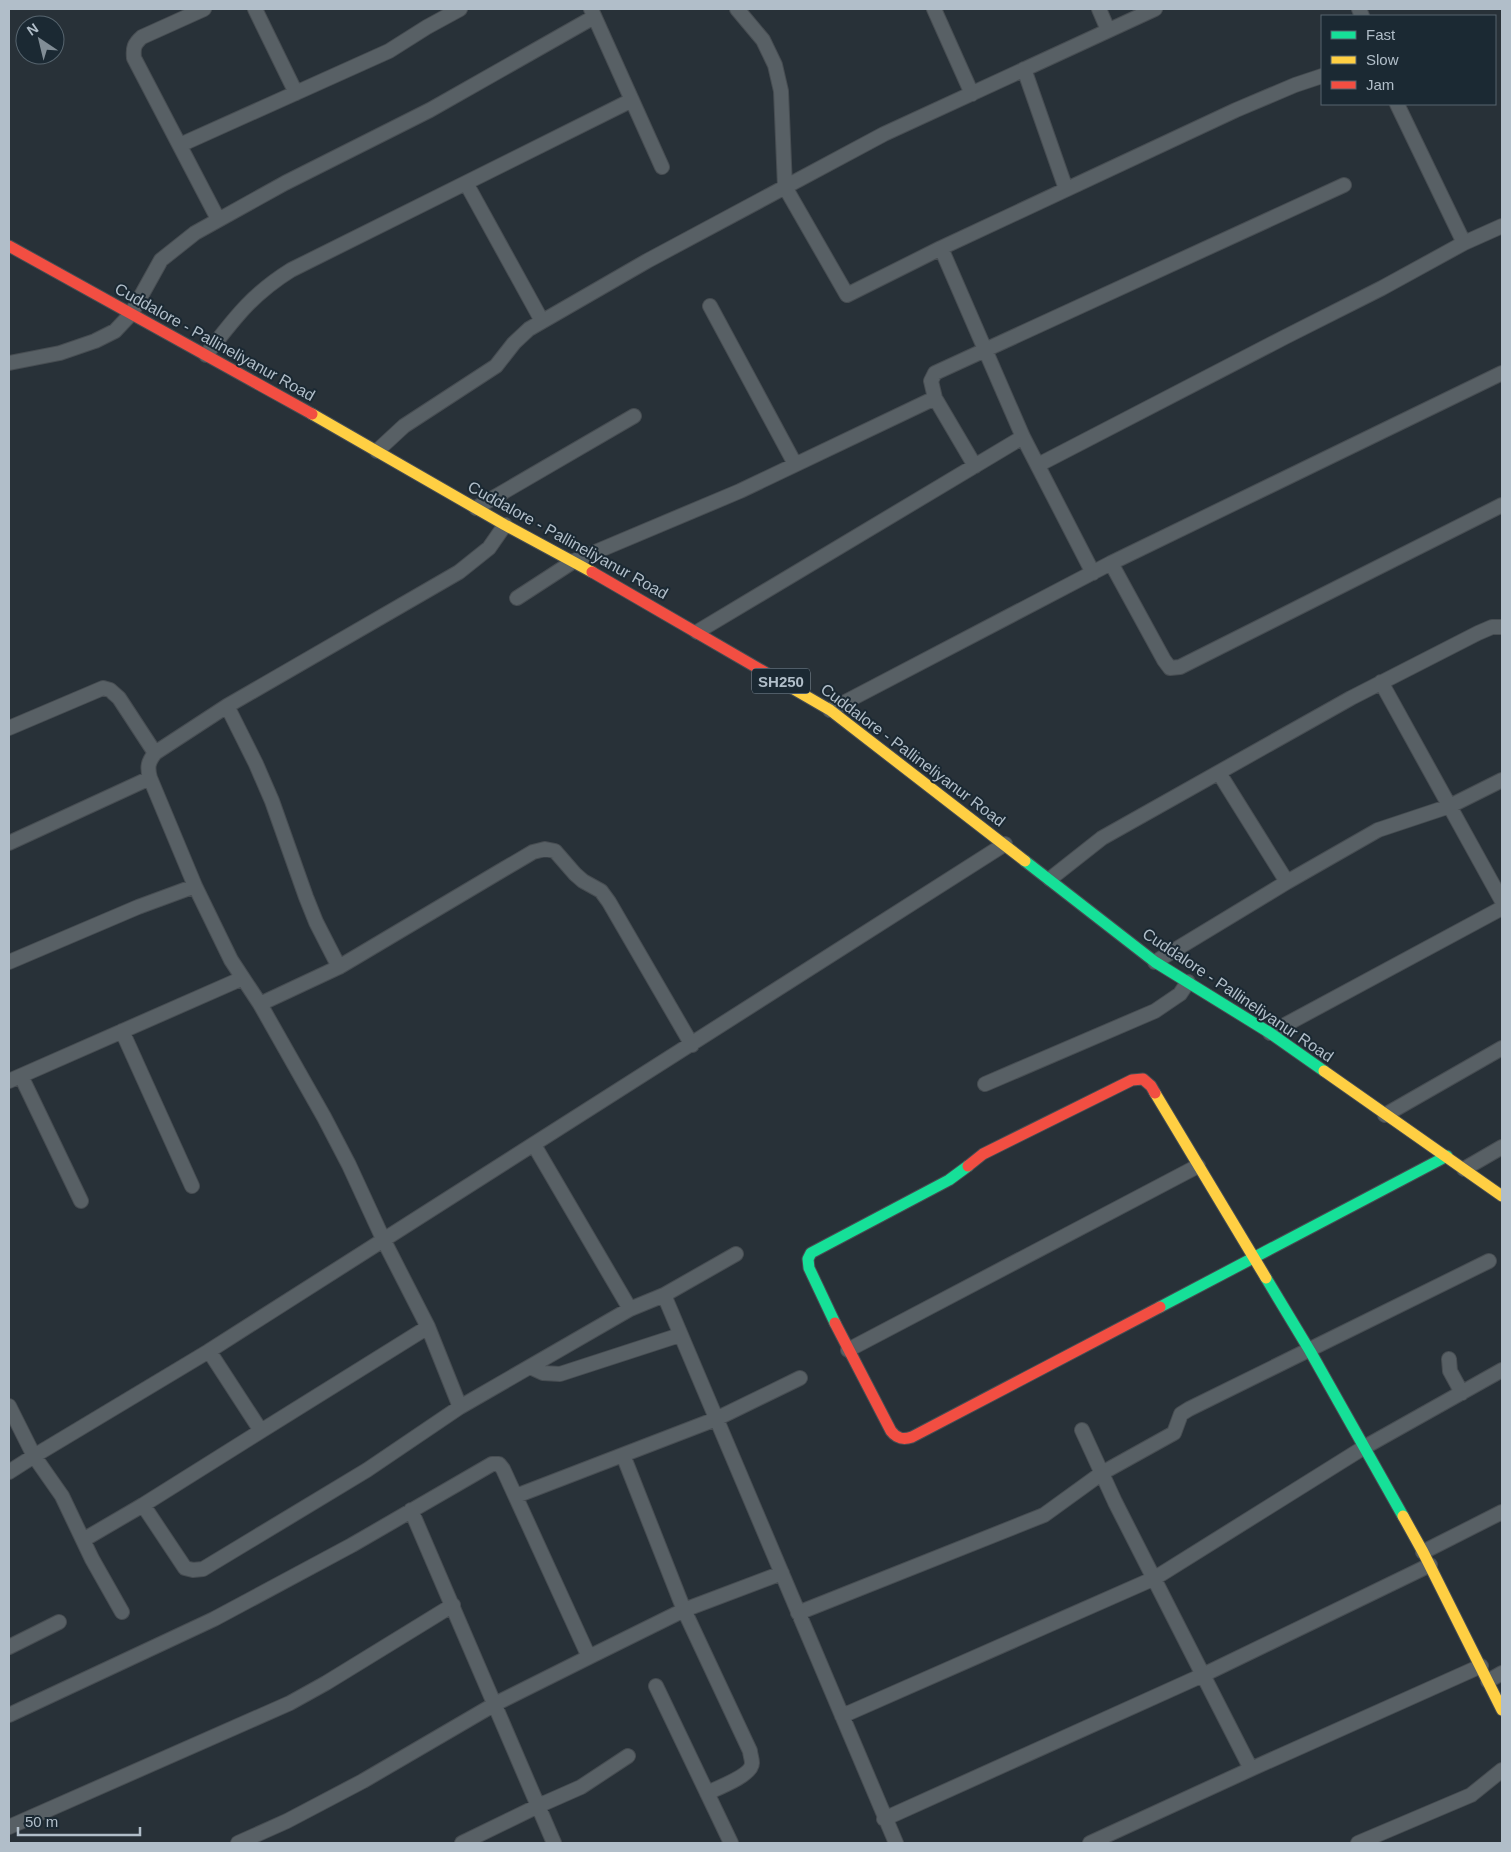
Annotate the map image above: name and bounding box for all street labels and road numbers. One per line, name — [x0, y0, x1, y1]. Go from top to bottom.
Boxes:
street label: Cuddalore - Pallineliyanur Road — [112, 280, 318, 404]
street label: Cuddalore - Pallineliyanur Road — [465, 478, 671, 602]
road number: SH250 — [752, 668, 810, 694]
street label: Cuddalore - Pallineliyanur Road — [818, 680, 1008, 830]
street label: Cuddalore - Pallineliyanur Road — [1140, 925, 1336, 1065]

